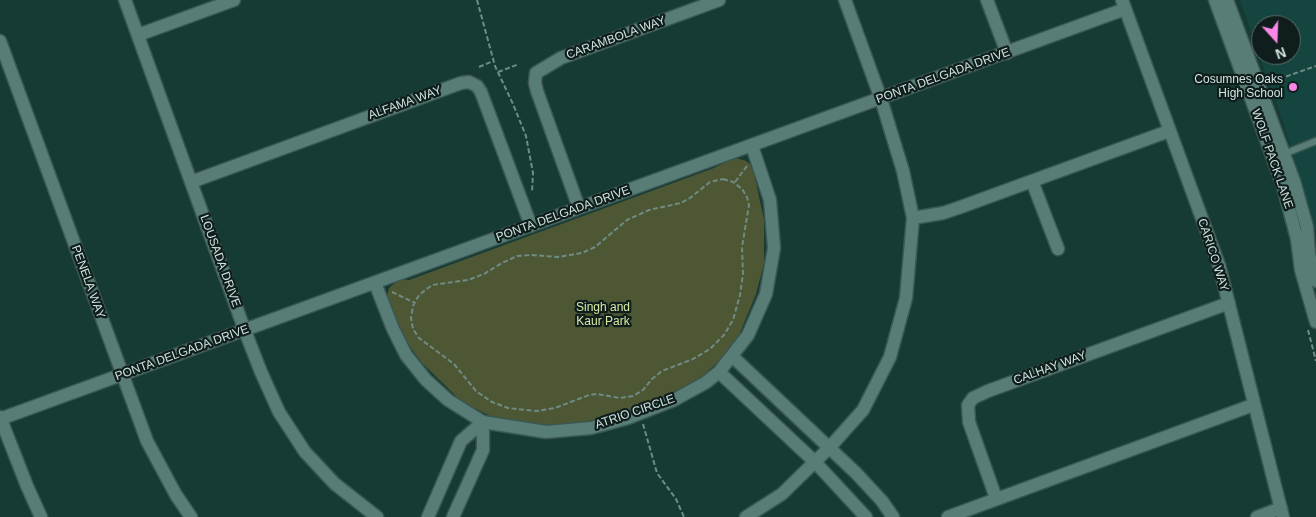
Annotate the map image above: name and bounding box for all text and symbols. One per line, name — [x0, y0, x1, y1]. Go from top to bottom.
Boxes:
street label: CARAMBOLA WAY — [564, 13, 668, 63]
north arrow — [1251, 15, 1301, 65]
text: N — [1273, 44, 1288, 62]
street label: PONTA DELGADA DRIVE — [874, 45, 1012, 107]
place label: Cosumnes Oaks High School — [1194, 73, 1283, 101]
marker: Cosumnes Oaks High School — [1287, 81, 1299, 93]
street label: ALFAMA WAY — [367, 83, 443, 123]
street label: WOLF PACK LANE — [1248, 107, 1296, 211]
street label: PONTA DELGADA DRIVE — [494, 183, 632, 245]
street label: LOUSADA DRIVE — [197, 213, 243, 309]
street label: CARICO WAY — [1194, 217, 1232, 293]
street label: PENELA WAY — [68, 244, 108, 320]
park label: Singh and Kaur Park — [576, 301, 630, 329]
street label: PONTA DELGADA DRIVE — [113, 322, 251, 384]
street label: CALHAY WAY — [1012, 348, 1088, 388]
street label: ATRIO CIRCLE — [593, 392, 677, 432]

